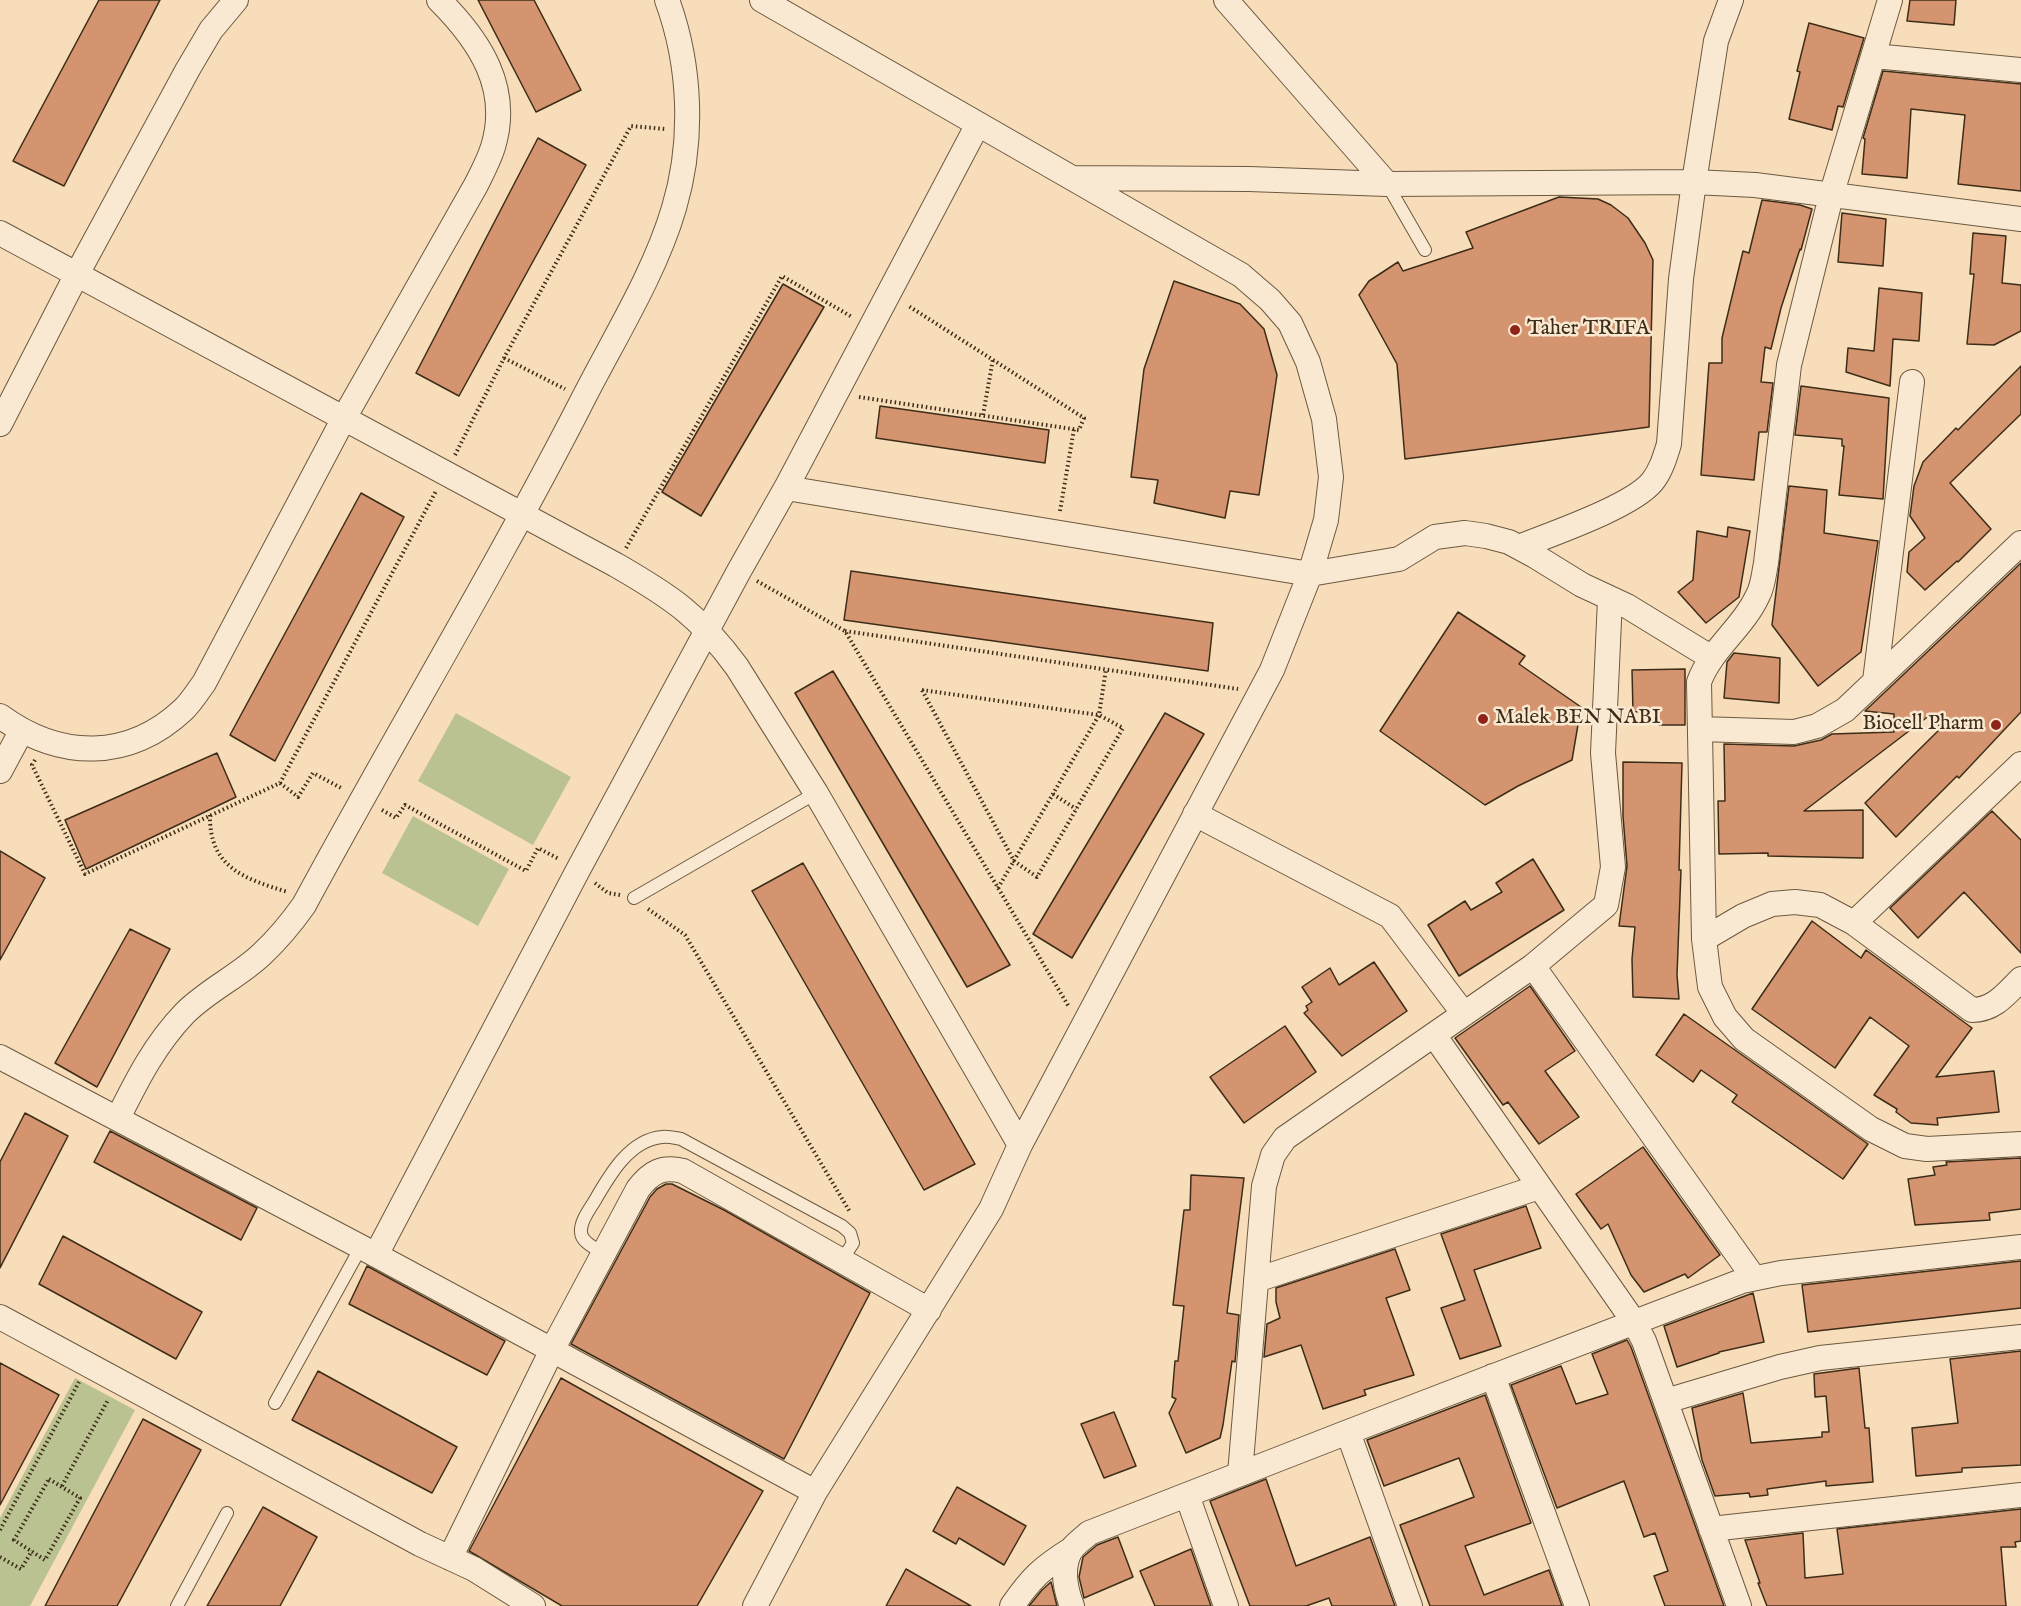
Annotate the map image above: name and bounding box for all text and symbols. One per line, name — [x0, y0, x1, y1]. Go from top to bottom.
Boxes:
place label: Taher TRIFA — [1527, 317, 1650, 343]
marker: Taher TRIFA — [1508, 323, 1522, 337]
place label: Malek BEN NABI — [1495, 706, 1661, 732]
marker: Malek BEN NABI — [1476, 712, 1490, 726]
place label: Biocell Pharm — [1862, 712, 1984, 738]
marker: Biocell Pharm — [1989, 718, 2003, 732]

